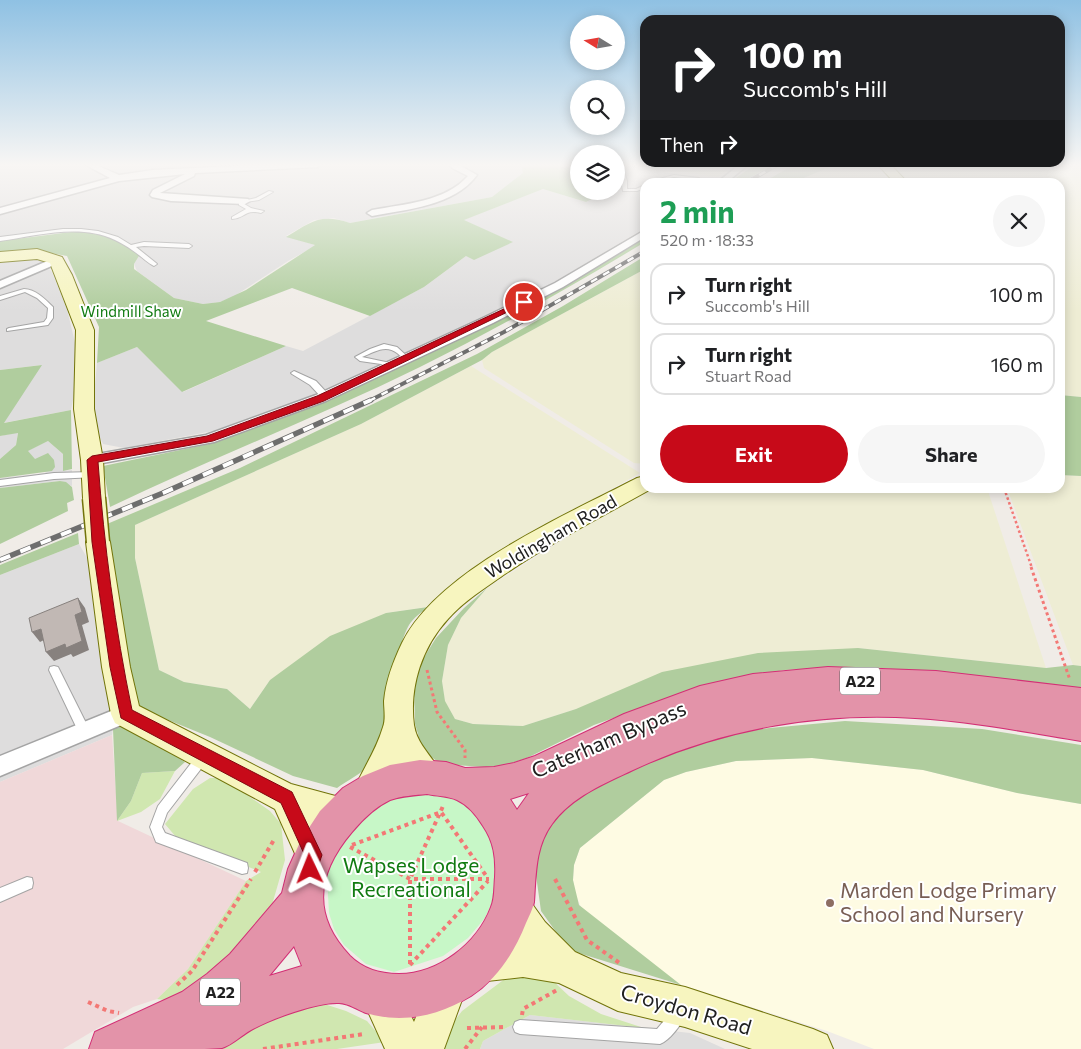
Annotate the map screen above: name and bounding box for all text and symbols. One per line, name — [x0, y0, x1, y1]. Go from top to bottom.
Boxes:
north arrow — [570, 15, 625, 70]
map controls — [570, 15, 625, 200]
text: 100 m — [743, 32, 843, 75]
icon: right — [660, 35, 725, 100]
text: Succomb's Hill — [743, 75, 887, 102]
button: search — [570, 80, 625, 135]
icon: right — [714, 130, 742, 158]
text: Then — [660, 133, 704, 156]
button: layers — [570, 145, 625, 200]
text: 2 min — [660, 192, 735, 229]
button: close — [993, 195, 1045, 247]
text: 520 m · 18:33 — [660, 230, 754, 249]
text: Turn right — [705, 273, 792, 296]
icon: right — [662, 280, 690, 308]
pin — [503, 281, 545, 323]
text: 100 m — [990, 283, 1043, 306]
icon: arrive — [510, 288, 538, 316]
text: Succomb's Hill — [705, 296, 810, 315]
park label: Windmill Shaw — [81, 302, 181, 320]
text: Turn right — [705, 343, 792, 366]
icon: right — [662, 350, 690, 378]
text: 160 m — [991, 353, 1043, 376]
text: Stuart Road — [705, 366, 791, 385]
button: Exit — [660, 425, 848, 483]
button: Share — [858, 425, 1045, 483]
street label: Woldingham Road — [481, 489, 620, 583]
road number: A22 — [840, 668, 880, 694]
street label: Caterham Bypass — [527, 695, 689, 782]
position arrow — [283, 842, 335, 894]
park label: Wapses Lodge Recreational — [343, 852, 479, 901]
place label: Marden Lodge Primary School and Nursery — [840, 877, 1057, 926]
marker: Marden Lodge Primary School and Nursery — [824, 897, 836, 909]
street label: Croydon Road — [618, 978, 755, 1039]
road number: A22 — [200, 979, 240, 1006]

